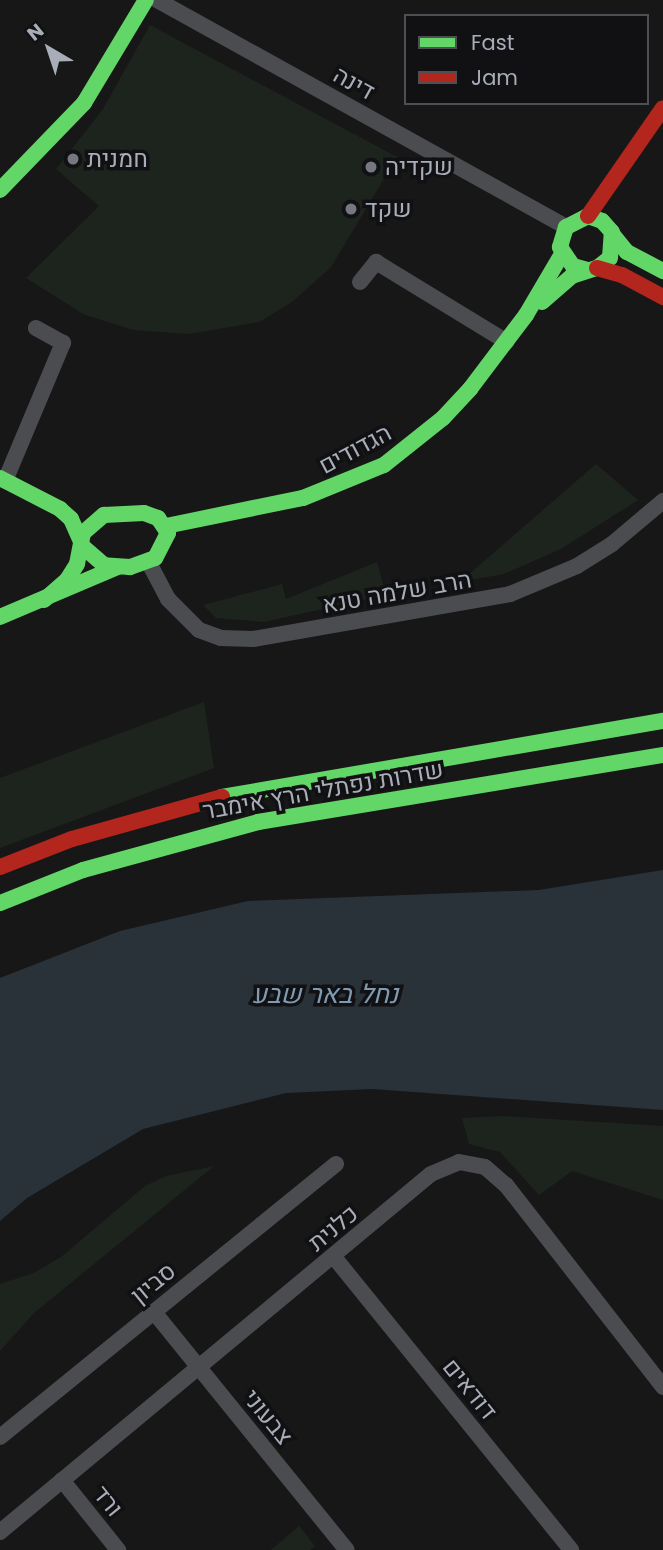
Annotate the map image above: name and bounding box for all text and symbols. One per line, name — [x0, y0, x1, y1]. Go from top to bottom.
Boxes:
north arrow — [14, 14, 84, 84]
legend — [404, 14, 649, 105]
text: N — [21, 17, 50, 47]
text: Fast — [471, 28, 514, 57]
street label: דינה — [328, 60, 380, 106]
text: Jam — [471, 63, 518, 92]
place label: חמנית — [87, 145, 148, 173]
marker: חמנית — [65, 151, 81, 167]
place label: שקדיה — [385, 153, 453, 181]
marker: שקדיה — [363, 159, 379, 175]
place label: שקד — [365, 195, 411, 223]
marker: שקד — [343, 201, 359, 217]
street label: הגדודים — [314, 418, 396, 480]
street label: הרב שלמה טנא — [320, 565, 474, 619]
street label: שדרות נפתלי הרץ אימבר — [200, 755, 446, 825]
water label: נחל באר שבע — [252, 979, 398, 1011]
street label: כלנית — [302, 1199, 364, 1257]
street label: סביון — [125, 1256, 181, 1310]
street label: דודאים — [437, 1353, 503, 1425]
street label: צבעוני — [237, 1384, 299, 1450]
street label: ורד — [87, 1480, 129, 1522]

